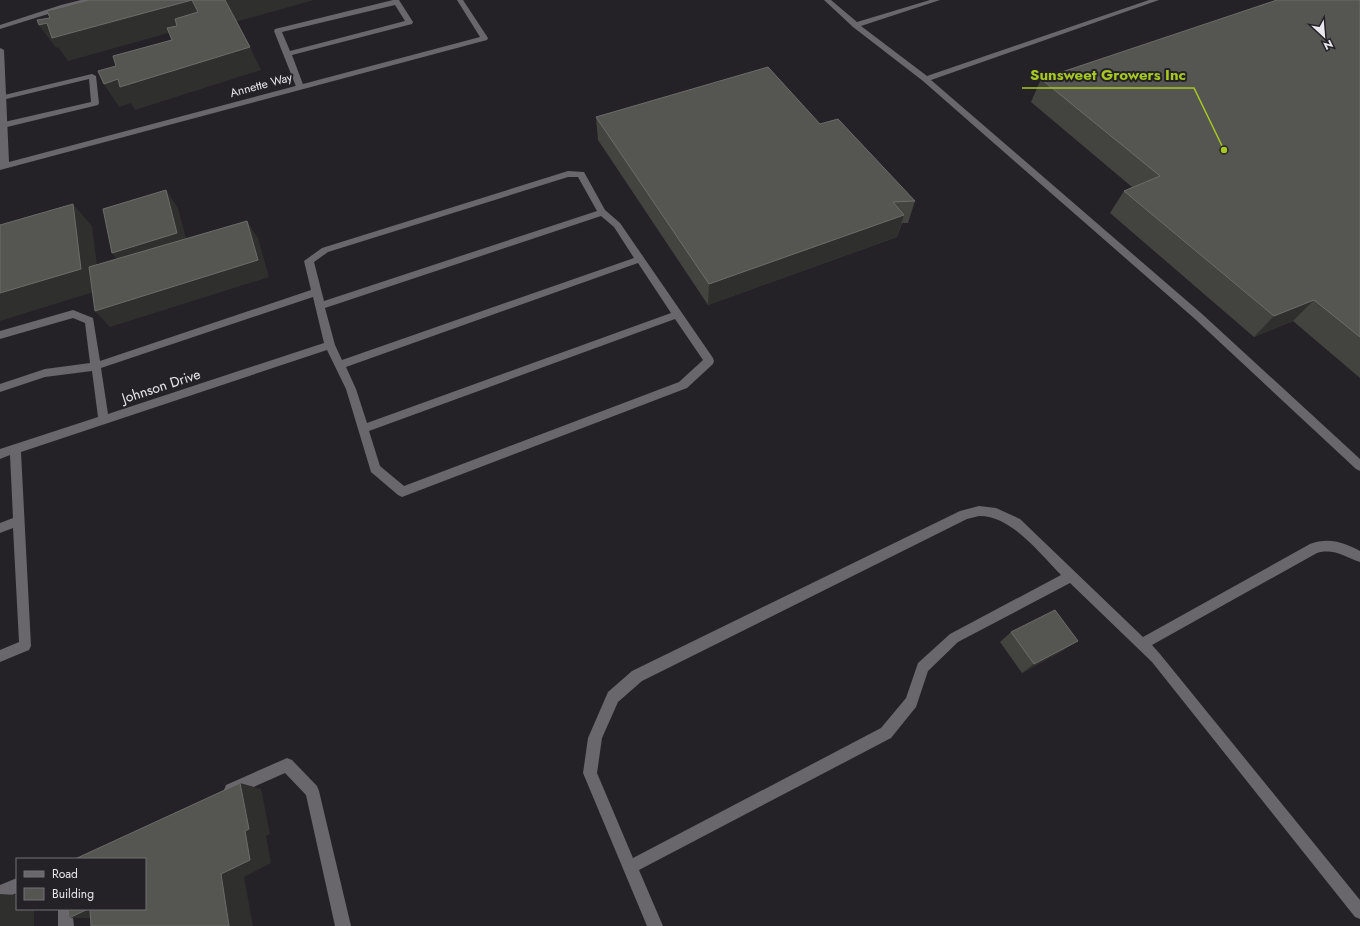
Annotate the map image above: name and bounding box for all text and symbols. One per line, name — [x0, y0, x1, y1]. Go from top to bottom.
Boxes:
north arrow — [1304, 16, 1344, 56]
text: N — [1321, 36, 1336, 54]
callout: Sunsweet Growers Inc — [1022, 61, 1194, 88]
text: Sunsweet Growers Inc — [1030, 64, 1186, 86]
street label: Annette Way — [228, 68, 295, 102]
street label: Johnson Drive — [117, 364, 203, 409]
legend — [16, 858, 146, 910]
text: Road — [52, 865, 78, 883]
text: Building — [52, 885, 94, 903]

